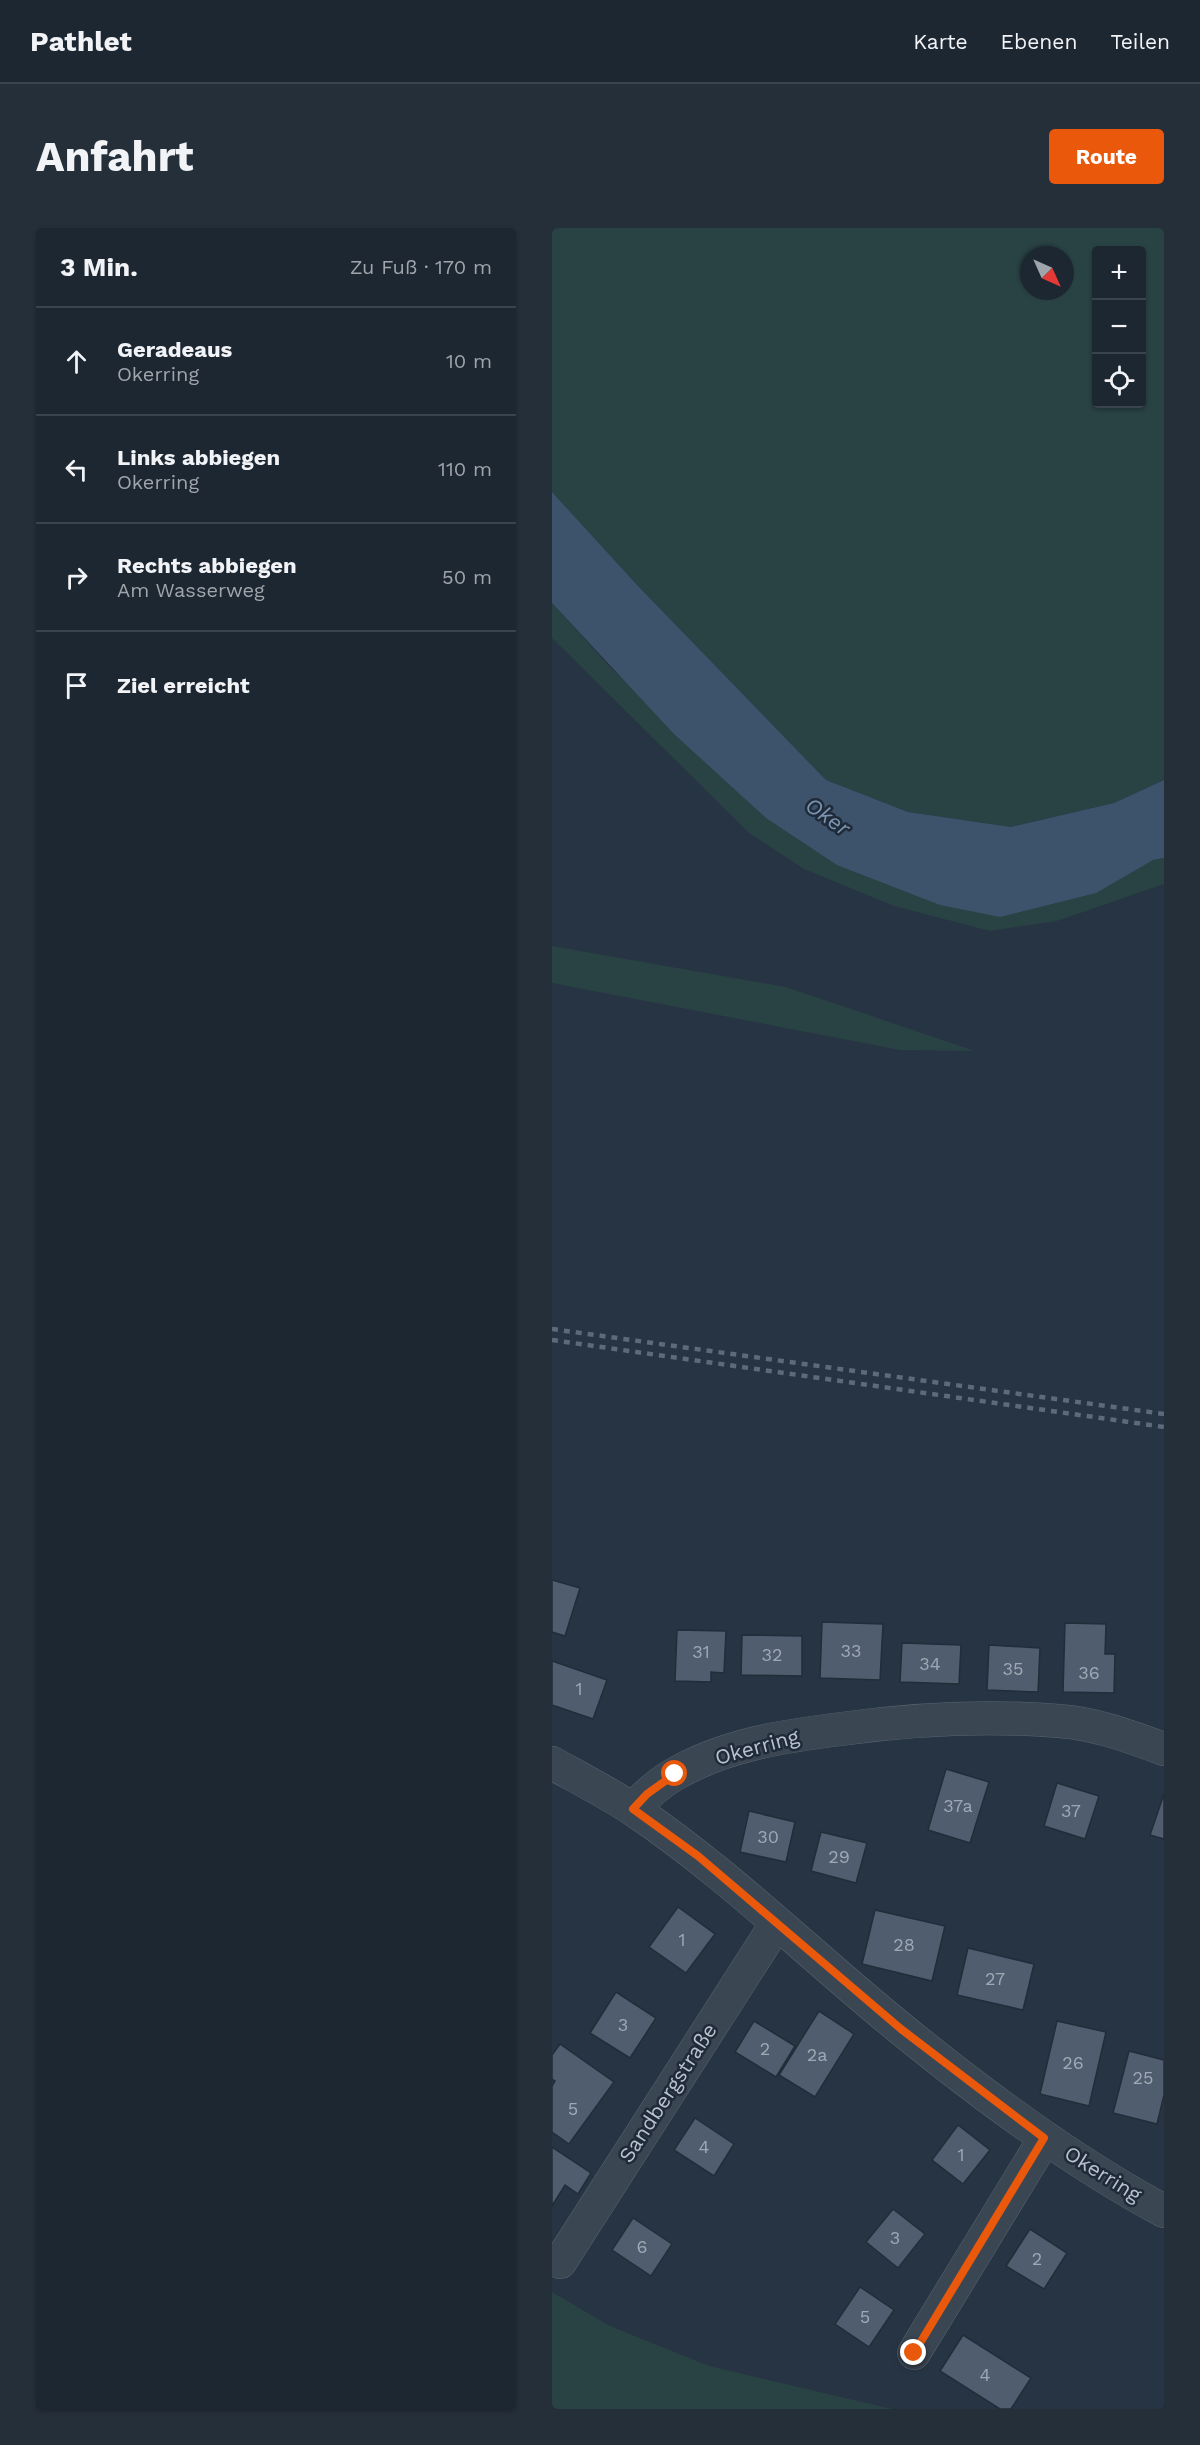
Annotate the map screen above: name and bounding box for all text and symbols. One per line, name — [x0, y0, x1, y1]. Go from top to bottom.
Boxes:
text: Pathlet — [30, 25, 132, 58]
text: Karte — [913, 29, 968, 54]
text: Ebenen — [1001, 29, 1077, 54]
text: Teilen — [1110, 29, 1170, 54]
button: Route — [1049, 129, 1164, 184]
text: Anfahrt — [36, 132, 194, 181]
north arrow — [1020, 246, 1074, 300]
map controls — [1092, 246, 1146, 408]
button: + — [1092, 246, 1146, 300]
text: 3 Min. — [60, 252, 138, 282]
text: Zu Fuß · 170 m — [350, 255, 492, 279]
button: − — [1092, 300, 1146, 354]
text: Geradeaus — [117, 337, 232, 362]
icon: ahead — [60, 345, 93, 378]
text: 10 m — [446, 349, 492, 373]
button: locate — [1092, 354, 1146, 408]
text: Okerring — [117, 362, 199, 386]
text: Links abbiegen — [117, 445, 280, 470]
icon: left — [60, 453, 93, 486]
text: 110 m — [438, 457, 492, 481]
text: Okerring — [117, 470, 199, 494]
text: Rechts abbiegen — [117, 553, 297, 578]
icon: right — [60, 561, 93, 594]
text: 50 m — [442, 565, 492, 589]
text: Am Wasserweg — [117, 578, 265, 602]
icon: arrive — [60, 669, 93, 702]
text: Ziel erreicht — [117, 673, 250, 698]
water label: Oker — [801, 792, 856, 841]
house number: 33 — [841, 1640, 862, 1661]
house number: 31 — [692, 1641, 710, 1662]
house number: 32 — [762, 1644, 783, 1665]
house number: 34 — [919, 1653, 941, 1674]
house number: 35 — [1003, 1658, 1023, 1679]
house number: 36 — [1078, 1662, 1100, 1683]
house number: 1 — [575, 1678, 583, 1699]
street label: Okerring — [712, 1723, 803, 1770]
route start — [661, 1760, 687, 1786]
house number: 37a — [943, 1795, 973, 1816]
house number: 37 — [1061, 1800, 1081, 1821]
house number: 30 — [757, 1826, 779, 1847]
house number: 29 — [828, 1846, 850, 1867]
house number: 1 — [678, 1929, 686, 1950]
house number: 28 — [893, 1934, 915, 1955]
house number: 27 — [985, 1968, 1005, 1989]
house number: 3 — [618, 2014, 628, 2035]
street label: Sandbergstraße — [613, 2018, 722, 2167]
house number: 2 — [760, 2038, 770, 2059]
house number: 2a — [807, 2044, 827, 2065]
house number: 26 — [1062, 2052, 1084, 2073]
house number: 25 — [1133, 2067, 1153, 2088]
house number: 5 — [568, 2098, 578, 2119]
house number: 4 — [699, 2136, 710, 2157]
street label: Okerring — [1060, 2140, 1147, 2207]
house number: 1 — [957, 2144, 965, 2165]
house number: 3 — [890, 2227, 900, 2248]
house number: 6 — [637, 2236, 647, 2257]
house number: 2 — [1032, 2248, 1042, 2269]
house number: 5 — [860, 2306, 870, 2327]
route end — [900, 2339, 926, 2365]
house number: 4 — [980, 2364, 991, 2385]

